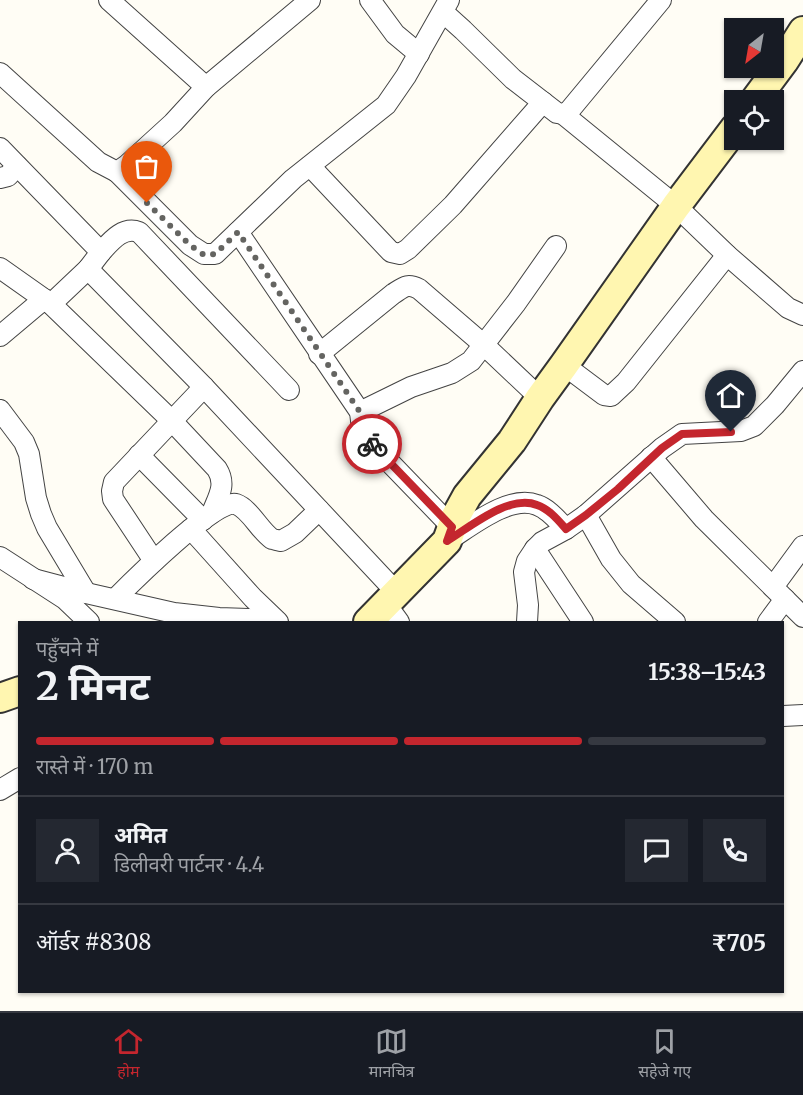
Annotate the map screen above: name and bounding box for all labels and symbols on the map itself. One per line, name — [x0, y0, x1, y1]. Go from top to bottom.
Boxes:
north arrow — [724, 18, 784, 78]
pin — [121, 141, 172, 203]
pin — [705, 370, 756, 432]
courier — [342, 414, 402, 474]

